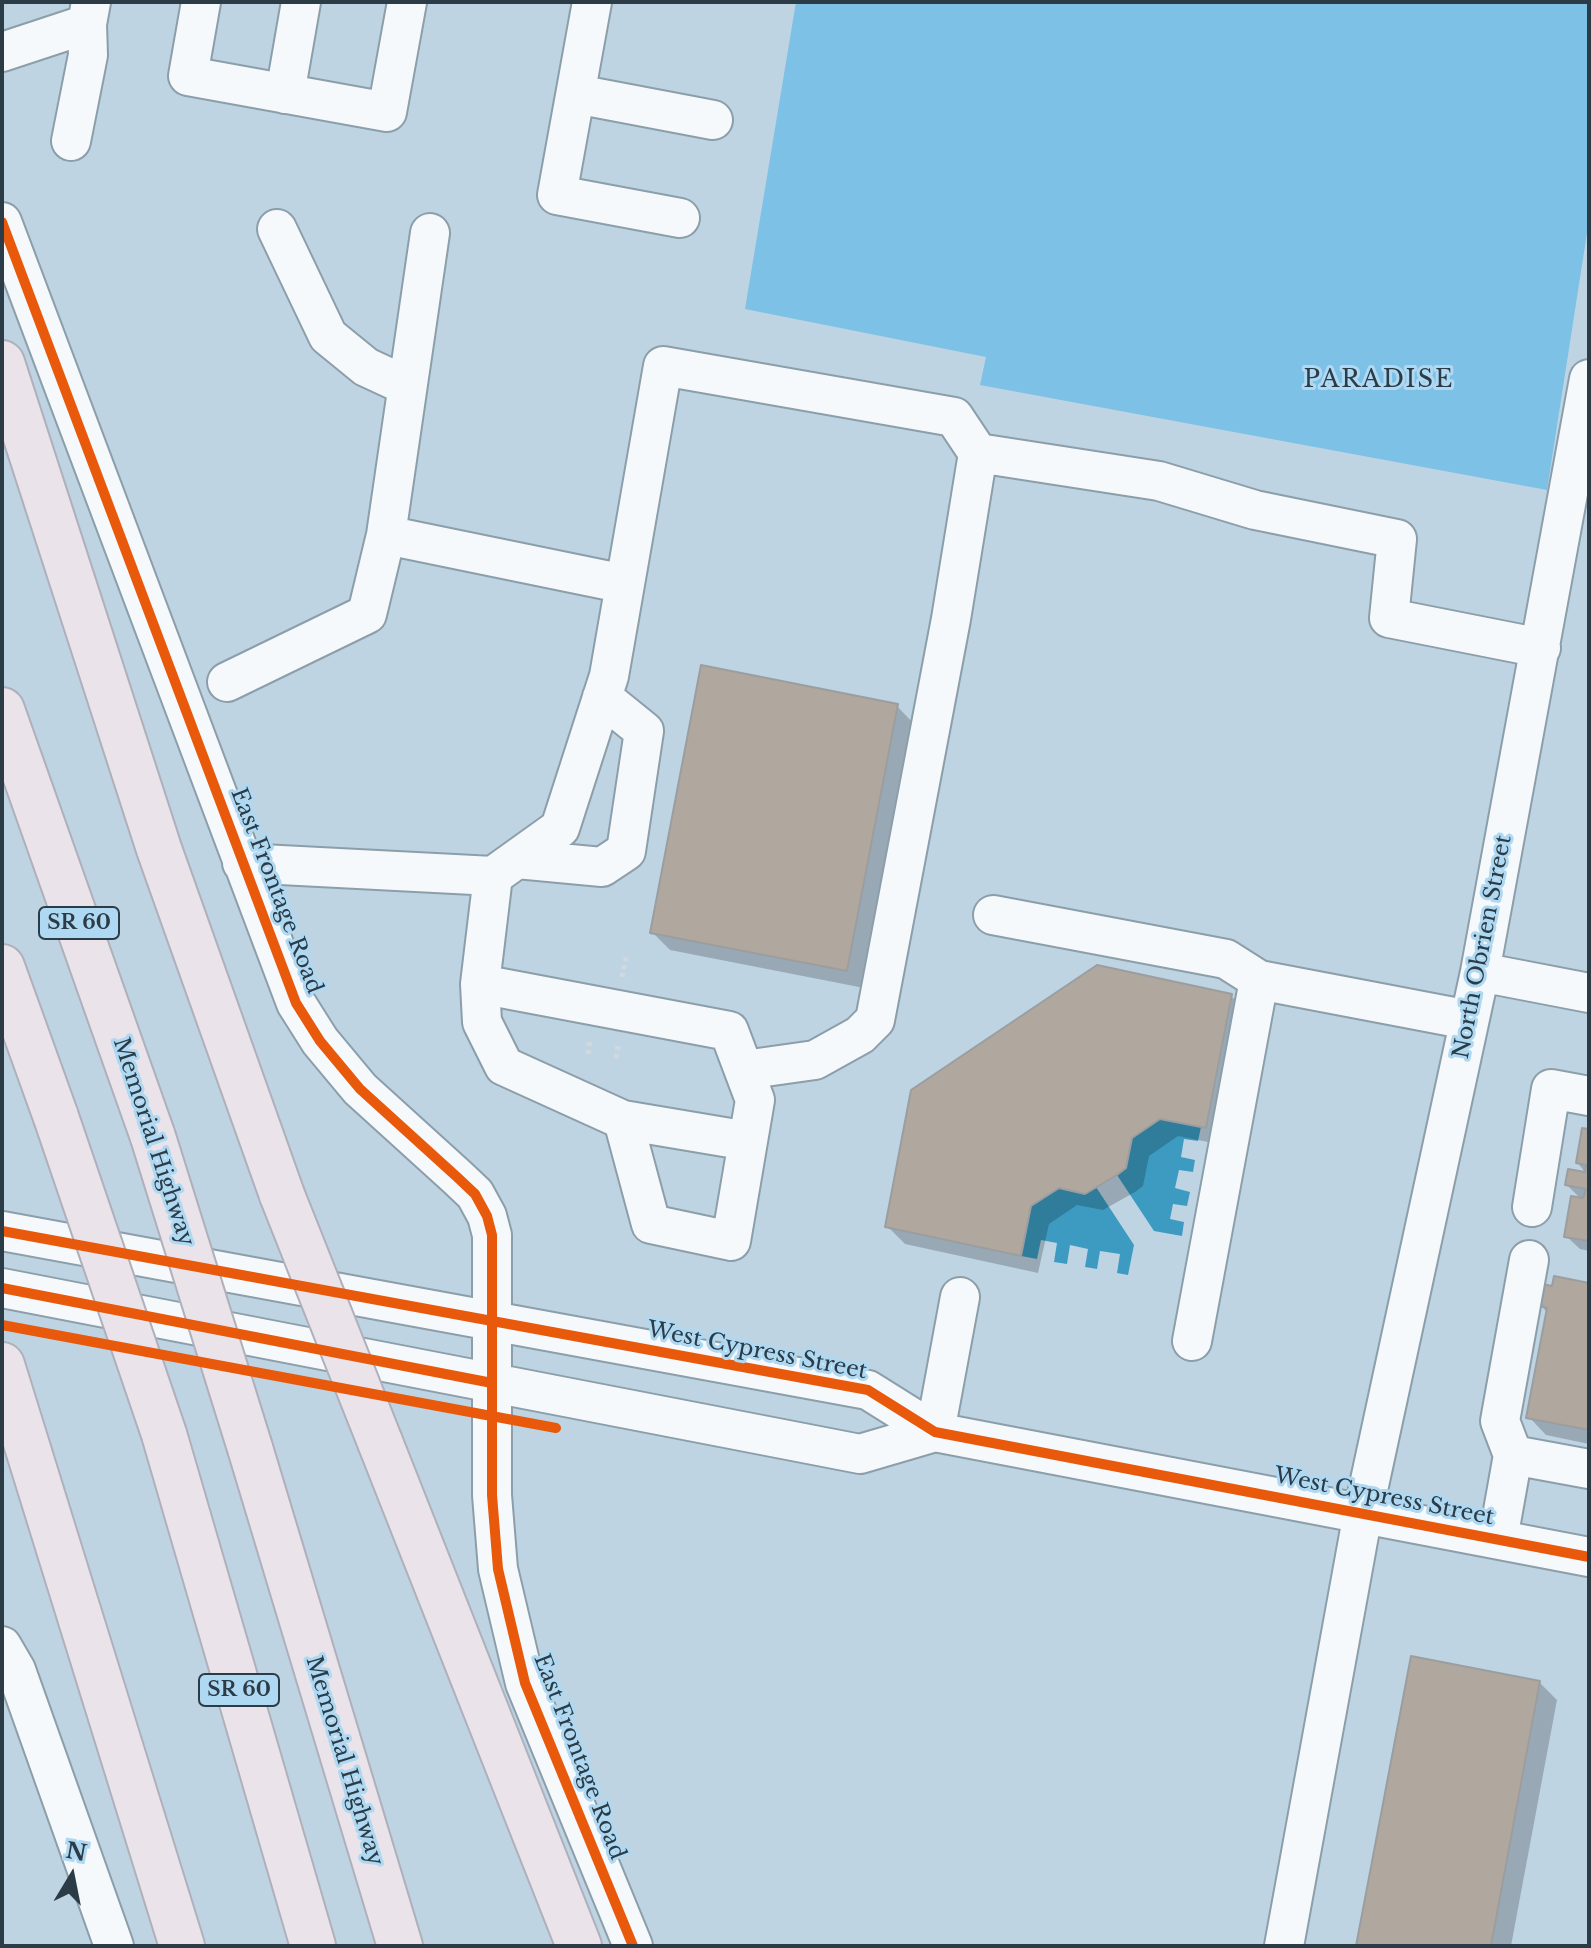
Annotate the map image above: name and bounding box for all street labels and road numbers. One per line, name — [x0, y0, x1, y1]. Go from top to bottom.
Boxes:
street label: East Frontage Road — [225, 784, 327, 998]
street label: North Obrien Street — [1448, 833, 1518, 1061]
road number: SR 60 — [39, 907, 119, 939]
street label: Memorial Highway — [107, 1034, 199, 1250]
street label: West Cypress Street — [645, 1317, 869, 1385]
street label: West Cypress Street — [1272, 1463, 1496, 1531]
street label: East Frontage Road — [528, 1650, 630, 1864]
street label: Memorial Highway — [300, 1653, 388, 1869]
road number: SR 60 — [199, 1674, 279, 1706]

